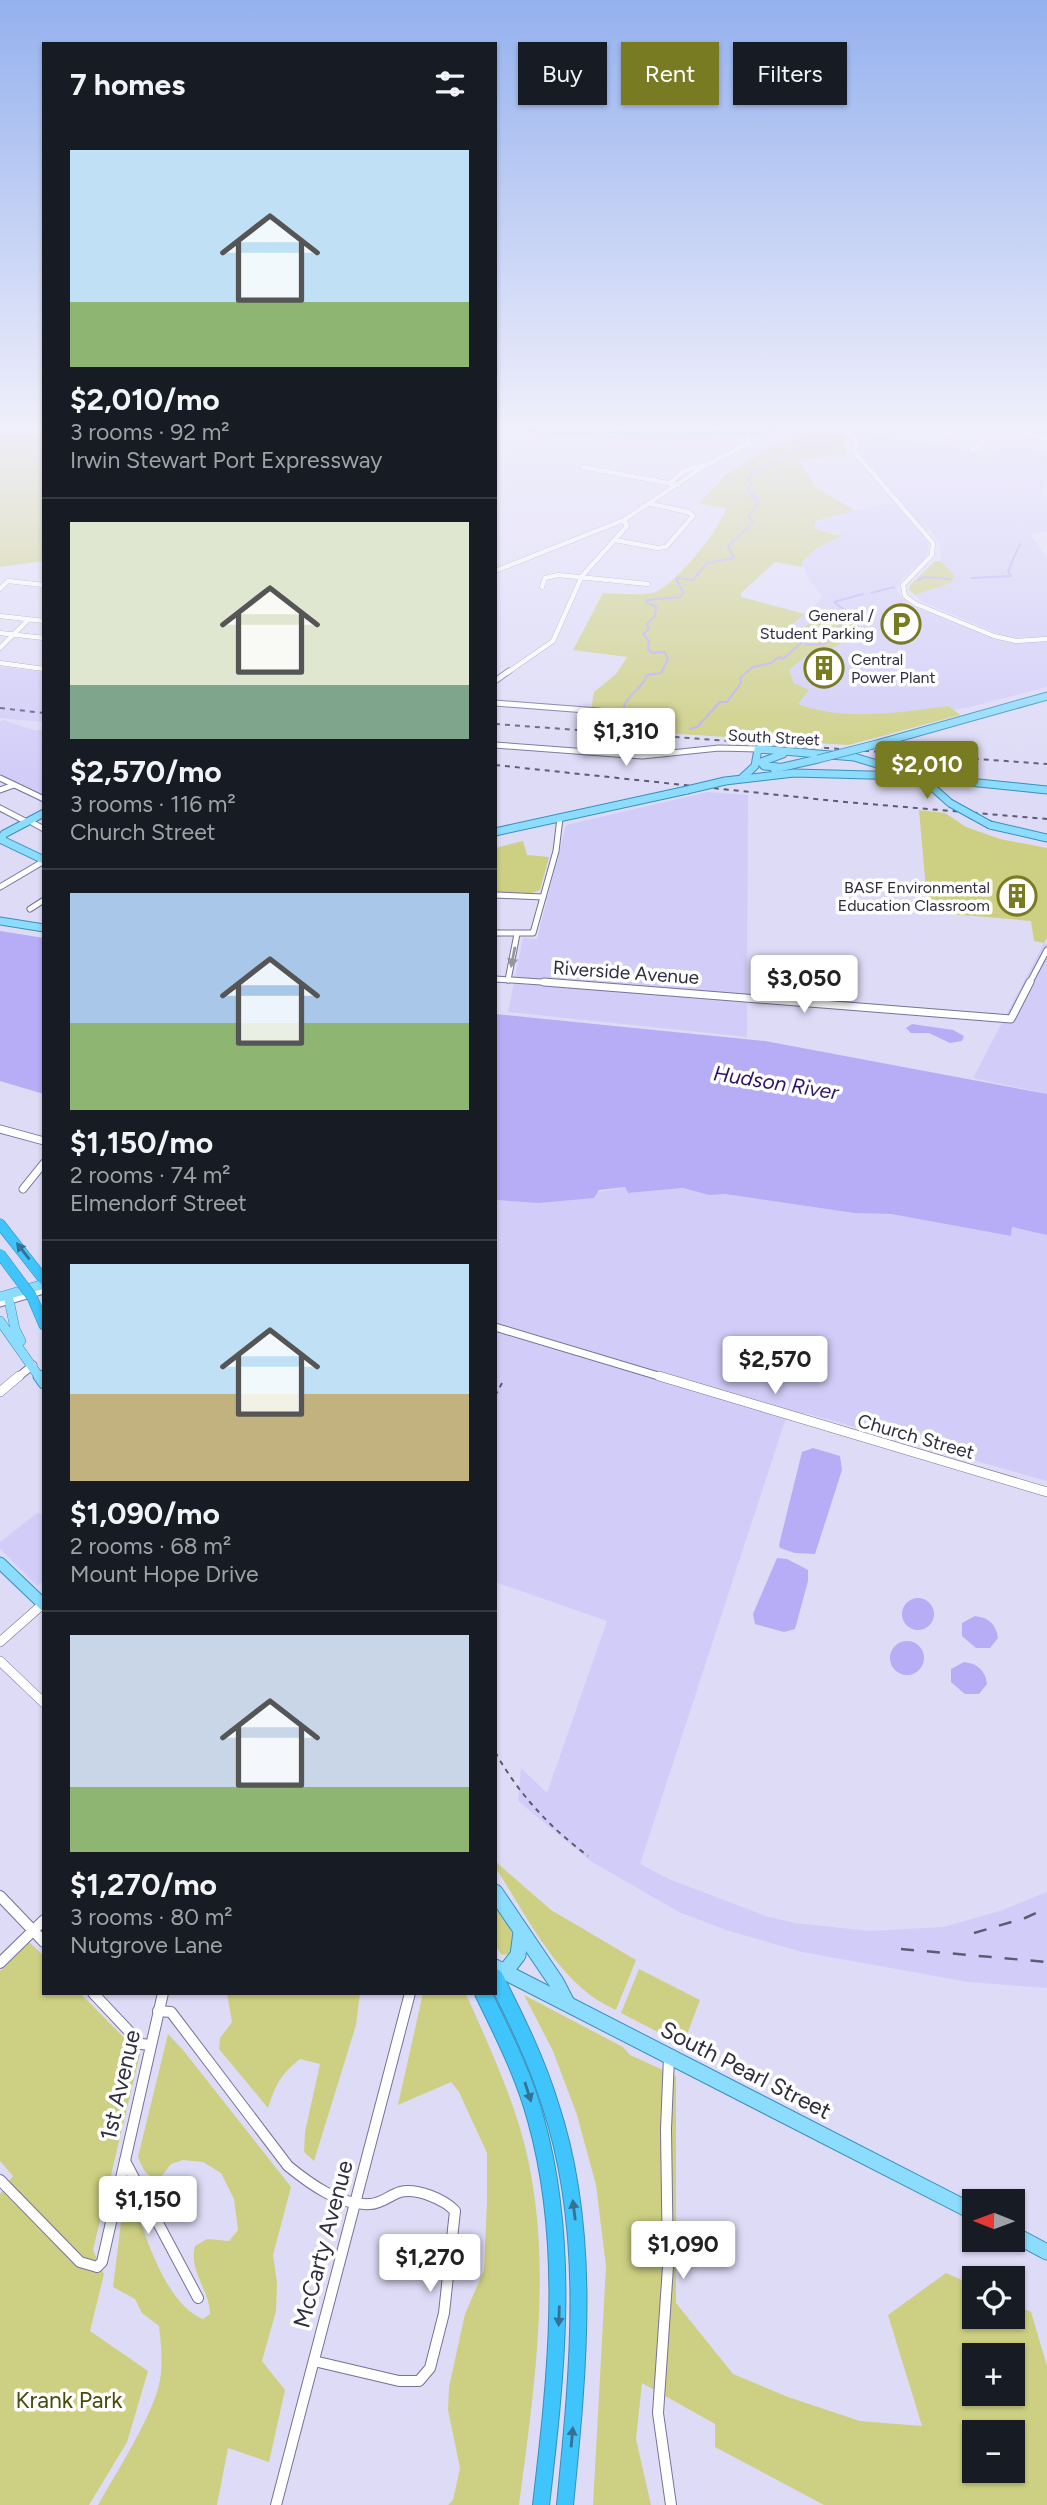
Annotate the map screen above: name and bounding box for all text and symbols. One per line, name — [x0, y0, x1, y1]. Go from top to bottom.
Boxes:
chip: Buy — [518, 42, 607, 105]
chip: Rent — [621, 42, 719, 105]
chip: Filters — [733, 42, 847, 105]
icon: filters — [431, 65, 469, 103]
text: 7 homes — [70, 66, 185, 103]
icon: home — [207, 195, 333, 321]
text: $2,010/mo — [70, 381, 220, 418]
text: 3 rooms · 92 m² — [70, 418, 230, 446]
text: Irwin Stewart Port Expressway — [70, 446, 382, 474]
icon: home — [207, 567, 333, 693]
parking icon: General / Student Parking — [880, 603, 922, 645]
place label: General / Student Parking — [760, 606, 874, 643]
building icon: Central Power Plant — [803, 647, 845, 689]
place label: Central Power Plant — [851, 650, 936, 687]
pin: $1,310 — [569, 708, 683, 768]
text: $1,310 — [593, 717, 659, 745]
street label: South Street — [728, 726, 820, 749]
pin: $2,010 — [870, 742, 984, 801]
text: $2,010 — [891, 750, 963, 778]
text: $2,570/mo — [70, 753, 222, 790]
text: 3 rooms · 116 m² — [70, 790, 236, 818]
text: Church Street — [70, 818, 215, 846]
building icon: BASF Environmental Education Classroom — [996, 875, 1038, 917]
place label: BASF Environmental Education Classroom — [838, 878, 990, 915]
icon: home — [207, 938, 333, 1064]
one-way arrow — [507, 946, 518, 968]
street label: Riverside Avenue — [552, 956, 700, 989]
pin: $3,050 — [747, 956, 861, 1015]
text: $3,050 — [767, 964, 841, 992]
water label: Hudson River — [712, 1060, 841, 1105]
text: $1,150/mo — [70, 1124, 213, 1161]
text: 2 rooms · 74 m² — [70, 1161, 231, 1189]
text: Elmendorf Street — [70, 1189, 247, 1217]
one-way arrow — [15, 1243, 30, 1261]
icon: home — [207, 1309, 333, 1435]
pin: $2,570 — [718, 1336, 832, 1396]
text: $2,570 — [738, 1345, 812, 1373]
street label: Church Street — [855, 1409, 977, 1464]
text: $1,090/mo — [70, 1495, 220, 1532]
text: 2 rooms · 68 m² — [70, 1532, 231, 1560]
text: Mount Hope Drive — [70, 1560, 258, 1588]
icon: home — [207, 1680, 333, 1806]
text: $1,270/mo — [70, 1866, 217, 1903]
text: 3 rooms · 80 m² — [70, 1903, 233, 1931]
text: Nutgrove Lane — [70, 1931, 223, 1959]
street label: South Pearl Street — [656, 2015, 836, 2125]
street label: 1st Avenue — [94, 2027, 146, 2143]
one-way arrow — [523, 2082, 534, 2103]
street label: McCarty Avenue — [287, 2157, 359, 2331]
pin: $1,150 — [91, 2176, 205, 2236]
text: $1,150 — [115, 2185, 181, 2213]
north arrow — [962, 2189, 1026, 2252]
map controls — [962, 2189, 1025, 2483]
one-way arrow — [568, 2199, 579, 2221]
pin: $1,090 — [626, 2222, 740, 2281]
text: $1,090 — [647, 2230, 719, 2258]
pin: $1,270 — [373, 2234, 487, 2294]
text: $1,270 — [395, 2243, 465, 2271]
button: locate — [962, 2266, 1025, 2329]
one-way arrow — [554, 2305, 565, 2327]
button: + — [962, 2343, 1025, 2406]
park label: Krank Park — [16, 2386, 123, 2414]
button: − — [962, 2420, 1025, 2483]
one-way arrow — [567, 2426, 578, 2448]

